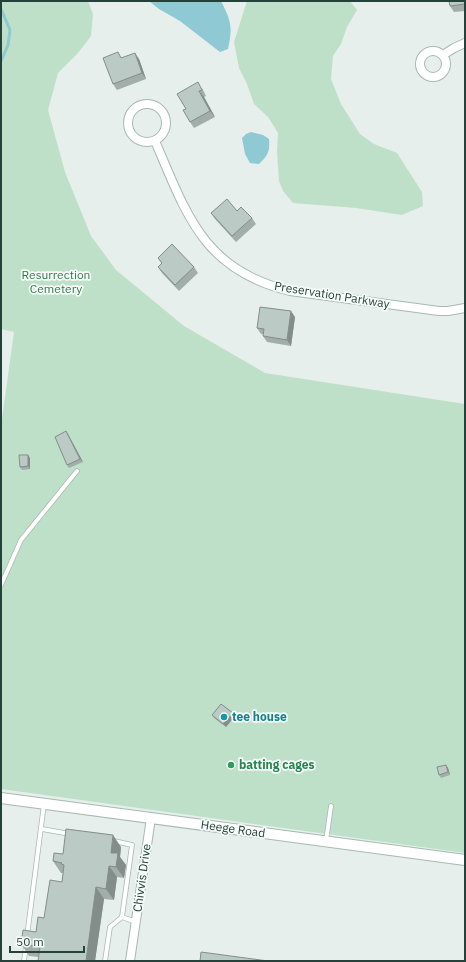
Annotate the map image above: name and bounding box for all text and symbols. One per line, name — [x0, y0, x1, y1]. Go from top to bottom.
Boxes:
park label: Resurrection Cemetery — [22, 267, 90, 296]
street label: Preservation Parkway — [273, 278, 391, 311]
place label: tee house — [232, 709, 287, 724]
marker: tee house — [219, 712, 229, 722]
place label: batting cages — [239, 757, 315, 772]
marker: batting cages — [226, 760, 236, 770]
street label: Heege Road — [200, 817, 266, 840]
street label: Chivvis Drive — [129, 843, 154, 913]
scale bar — [10, 928, 84, 954]
text: 50 m — [16, 934, 44, 949]

